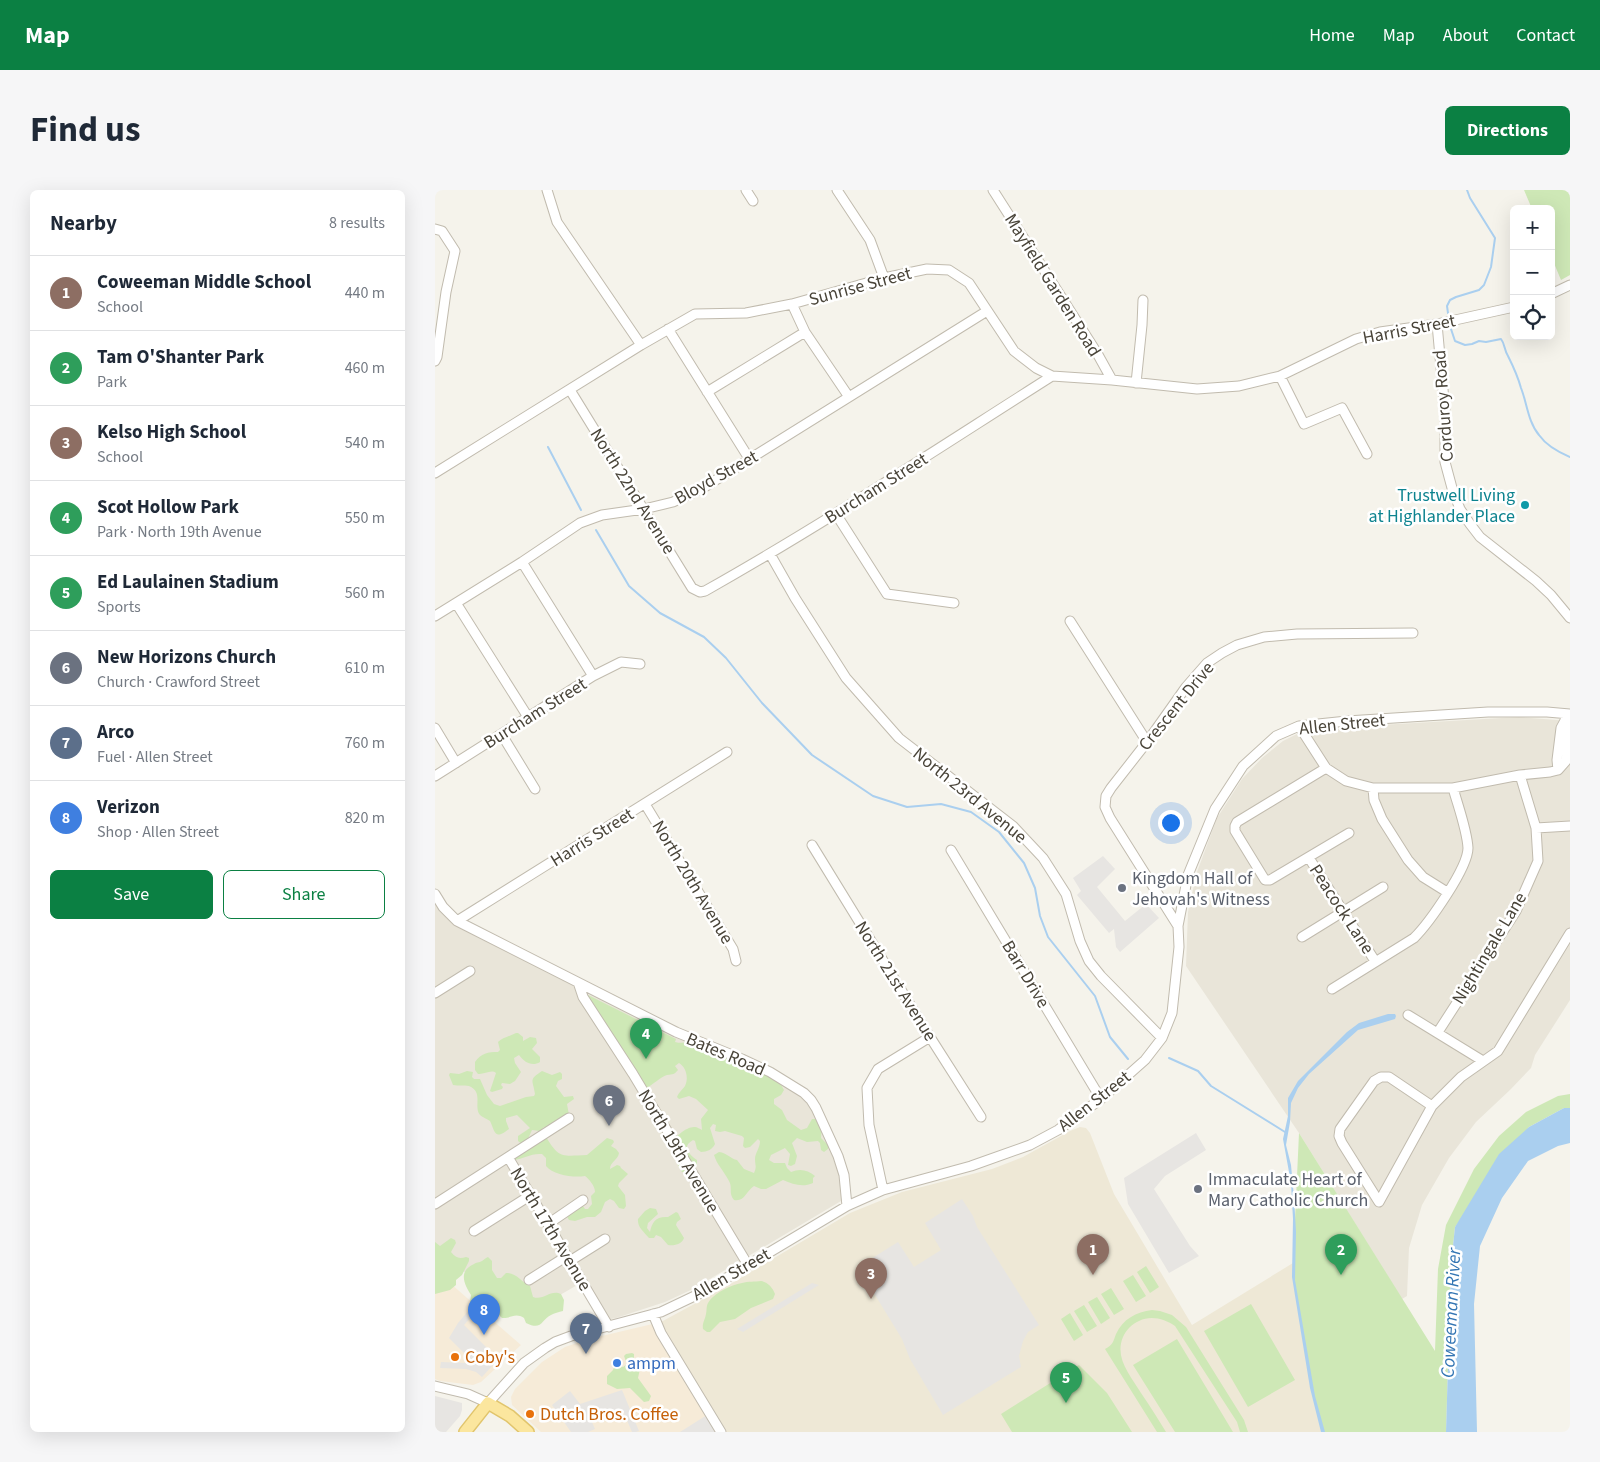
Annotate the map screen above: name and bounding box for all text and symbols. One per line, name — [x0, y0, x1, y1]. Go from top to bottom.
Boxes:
text: Map — [25, 18, 70, 53]
text: Home — [1309, 23, 1355, 48]
text: Map — [1383, 23, 1415, 48]
text: About — [1443, 23, 1488, 48]
text: Contact — [1516, 23, 1575, 48]
text: Find us — [30, 105, 140, 155]
button: Directions — [1445, 106, 1570, 155]
map controls — [1510, 205, 1555, 340]
button: + — [1510, 205, 1555, 250]
text: Nearby — [50, 208, 117, 238]
street label: Mayfield Garden Road — [998, 209, 1107, 362]
text: 8 results — [329, 212, 385, 234]
button: − — [1510, 250, 1555, 295]
street label: Sunrise Street — [806, 261, 914, 312]
text: Coweeman Middle School — [97, 269, 311, 296]
text: 1 — [62, 282, 70, 304]
text: 440 m — [345, 282, 385, 304]
button: locate — [1510, 295, 1555, 340]
text: School — [97, 296, 143, 318]
street label: Harris Street — [1361, 308, 1458, 351]
text: Tam O'Shanter Park — [97, 344, 264, 371]
street label: Corduroy Road — [1427, 349, 1460, 463]
text: 2 — [62, 357, 70, 379]
text: 460 m — [345, 357, 385, 379]
text: Park — [97, 371, 127, 393]
text: Kelso High School — [97, 419, 246, 446]
street label: North 22nd Avenue — [584, 424, 681, 559]
text: 3 — [62, 432, 70, 454]
text: 540 m — [345, 432, 385, 454]
street label: Bloyd Street — [670, 444, 762, 511]
text: School — [97, 446, 143, 468]
street label: Burcham Street — [820, 447, 933, 530]
place label: Trustwell Living at Highlander Place — [1369, 483, 1515, 529]
text: Scot Hollow Park — [97, 494, 239, 521]
marker: Trustwell Living at Highlander Place — [1519, 499, 1531, 511]
text: 4 — [62, 507, 70, 529]
text: 550 m — [345, 507, 385, 529]
text: Park · North 19th Avenue — [97, 521, 262, 543]
text: Ed Laulainen Stadium — [97, 569, 279, 596]
text: 5 — [62, 582, 70, 604]
text: 560 m — [345, 582, 385, 604]
text: Sports — [97, 596, 141, 618]
text: New Horizons Church — [97, 644, 276, 671]
street label: Crescent Drive — [1133, 656, 1220, 756]
text: 6 — [62, 657, 70, 679]
text: 610 m — [345, 657, 385, 679]
text: Church · Crawford Street — [97, 671, 260, 693]
street label: Burcham Street — [479, 672, 592, 755]
street label: Allen Street — [1298, 708, 1386, 741]
text: Arco — [97, 719, 134, 746]
text: 7 — [62, 732, 70, 754]
text: 760 m — [345, 732, 385, 754]
street label: North 23rd Avenue — [907, 742, 1032, 849]
text: Fuel · Allen Street — [97, 746, 213, 768]
text: Verizon — [97, 794, 160, 821]
street label: Harris Street — [546, 802, 639, 873]
text: 8 — [62, 807, 70, 829]
text: 820 m — [345, 807, 385, 829]
your location — [1158, 810, 1184, 836]
street label: North 20th Avenue — [646, 816, 739, 949]
text: Shop · Allen Street — [97, 821, 219, 843]
street label: Peacock Lane — [1303, 860, 1380, 959]
place label: Kingdom Hall of Jehovah's Witness — [1132, 866, 1270, 912]
button: Save — [50, 870, 213, 919]
button: Share — [223, 870, 385, 919]
marker: Kingdom Hall of Jehovah's Witness — [1116, 882, 1128, 894]
street label: Nightingale Lane — [1446, 887, 1533, 1009]
street label: North 21st Avenue — [849, 916, 943, 1046]
street label: Barr Drive — [996, 936, 1056, 1013]
pin: 4 — [630, 1018, 662, 1059]
street label: Bates Road — [682, 1027, 769, 1082]
street label: Allen Street — [1053, 1065, 1136, 1138]
pin: 6 — [593, 1085, 625, 1126]
street label: North 19th Avenue — [632, 1085, 725, 1218]
street label: North 17th Avenue — [504, 1163, 597, 1296]
place label: Immaculate Heart of Mary Catholic Church — [1208, 1167, 1368, 1213]
marker: Immaculate Heart of Mary Catholic Church — [1192, 1183, 1204, 1195]
pin: 1 — [1077, 1234, 1109, 1275]
pin: 2 — [1325, 1234, 1357, 1275]
street label: Allen Street — [688, 1242, 775, 1307]
water label: Coweeman River — [1435, 1246, 1468, 1379]
pin: 3 — [855, 1258, 887, 1299]
pin: 8 — [468, 1294, 500, 1335]
pin: 7 — [570, 1313, 602, 1354]
place label: Coby's — [465, 1345, 515, 1370]
marker: Coby's — [449, 1351, 461, 1363]
place label: ampm — [627, 1351, 676, 1376]
marker: ampm — [611, 1357, 623, 1369]
pin: 5 — [1050, 1362, 1082, 1403]
place label: Dutch Bros. Coffee — [540, 1402, 678, 1427]
marker: Dutch Bros. Coffee — [524, 1408, 536, 1420]

